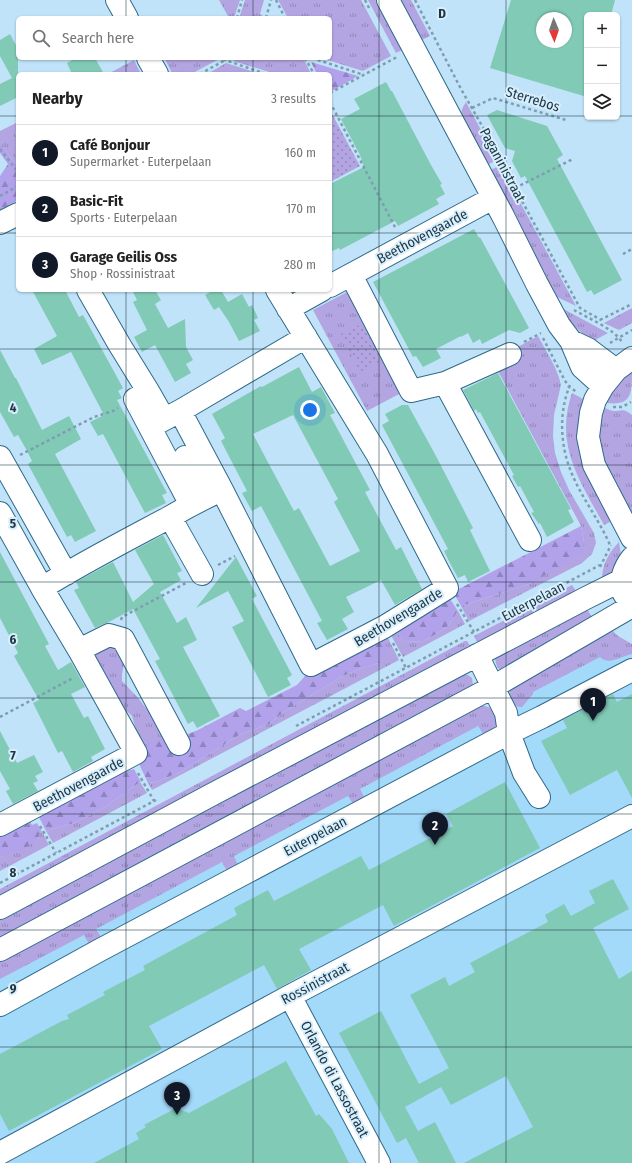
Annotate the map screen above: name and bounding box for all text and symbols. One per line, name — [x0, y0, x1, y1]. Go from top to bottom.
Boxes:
text: D — [438, 6, 446, 21]
north arrow — [536, 12, 572, 48]
map controls — [584, 12, 620, 120]
button: + — [584, 12, 620, 48]
search box — [16, 16, 332, 60]
icon: search — [30, 27, 52, 49]
text: Search here — [62, 29, 134, 47]
button: − — [584, 48, 620, 84]
street label: Sterrebos — [504, 83, 562, 116]
button: layers — [584, 84, 620, 120]
text: Nearby — [32, 88, 83, 109]
text: 3 results — [271, 91, 316, 106]
street label: Paganinistraat — [476, 125, 529, 206]
text: Café Bonjour — [70, 136, 150, 154]
text: 1 — [42, 145, 48, 160]
text: 160 m — [285, 145, 316, 160]
text: Supermarket · Euterpelaan — [70, 154, 211, 169]
text: Basic-Fit — [70, 192, 123, 210]
text: 2 — [42, 201, 48, 216]
text: 170 m — [286, 201, 316, 216]
street label: Beethovengaarde — [374, 205, 470, 267]
text: Sports · Euterpelaan — [70, 210, 177, 225]
text: Garage Geilis Oss — [70, 248, 177, 266]
text: 3 — [42, 257, 48, 272]
text: 280 m — [284, 257, 316, 272]
text: Shop · Rossinistraat — [70, 266, 175, 281]
text: 4 — [10, 400, 17, 415]
your location — [300, 400, 320, 420]
text: 5 — [10, 516, 16, 531]
street label: Euterpelaan — [499, 578, 568, 625]
street label: Beethovengaarde — [351, 584, 446, 650]
text: 6 — [10, 632, 17, 647]
pin: 1 — [580, 688, 606, 721]
text: 7 — [10, 748, 16, 763]
street label: Beethovengaarde — [30, 753, 126, 815]
pin: 2 — [422, 812, 448, 845]
street label: Euterpelaan — [281, 813, 350, 860]
text: 8 — [10, 865, 17, 880]
street label: Rossinistraat — [278, 958, 352, 1008]
text: 9 — [10, 981, 17, 996]
street label: Orlando di Lassostraat — [297, 1018, 373, 1141]
pin: 3 — [164, 1082, 190, 1115]

